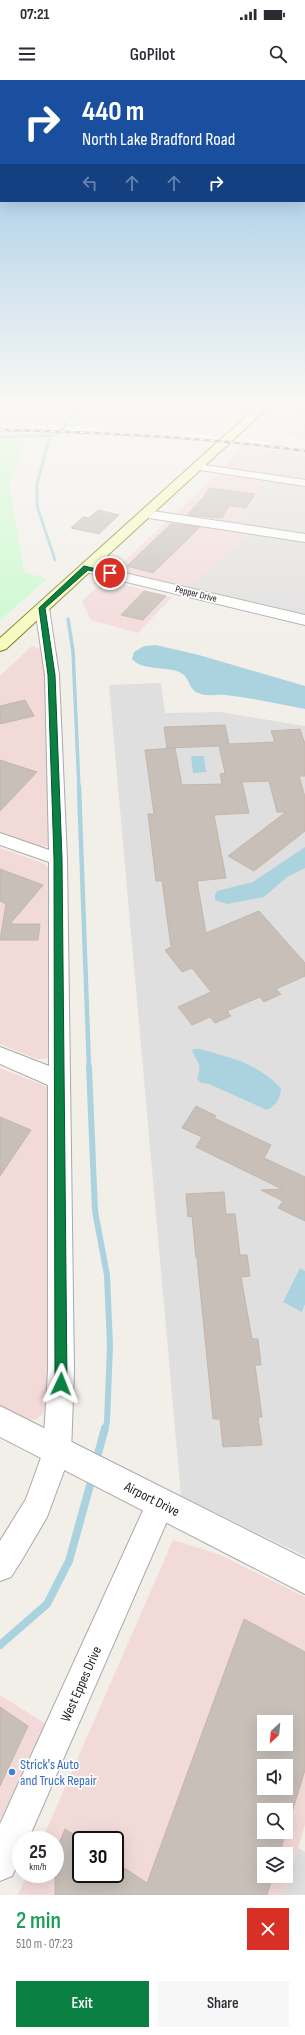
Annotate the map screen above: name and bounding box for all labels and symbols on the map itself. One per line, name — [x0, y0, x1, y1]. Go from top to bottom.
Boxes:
pin — [93, 556, 127, 590]
street label: Pepper Drive — [174, 583, 218, 605]
position arrow — [40, 1363, 82, 1405]
street label: Airport Drive — [121, 1477, 182, 1520]
street label: West Eppes Drive — [57, 1644, 105, 1724]
north arrow — [257, 1715, 293, 1751]
place label: Strick's Auto and Truck Repair — [20, 1756, 97, 1789]
marker: Strick's Auto and Truck Repair — [7, 1767, 17, 1777]
speed limit sign: 30 — [72, 1831, 124, 1883]

